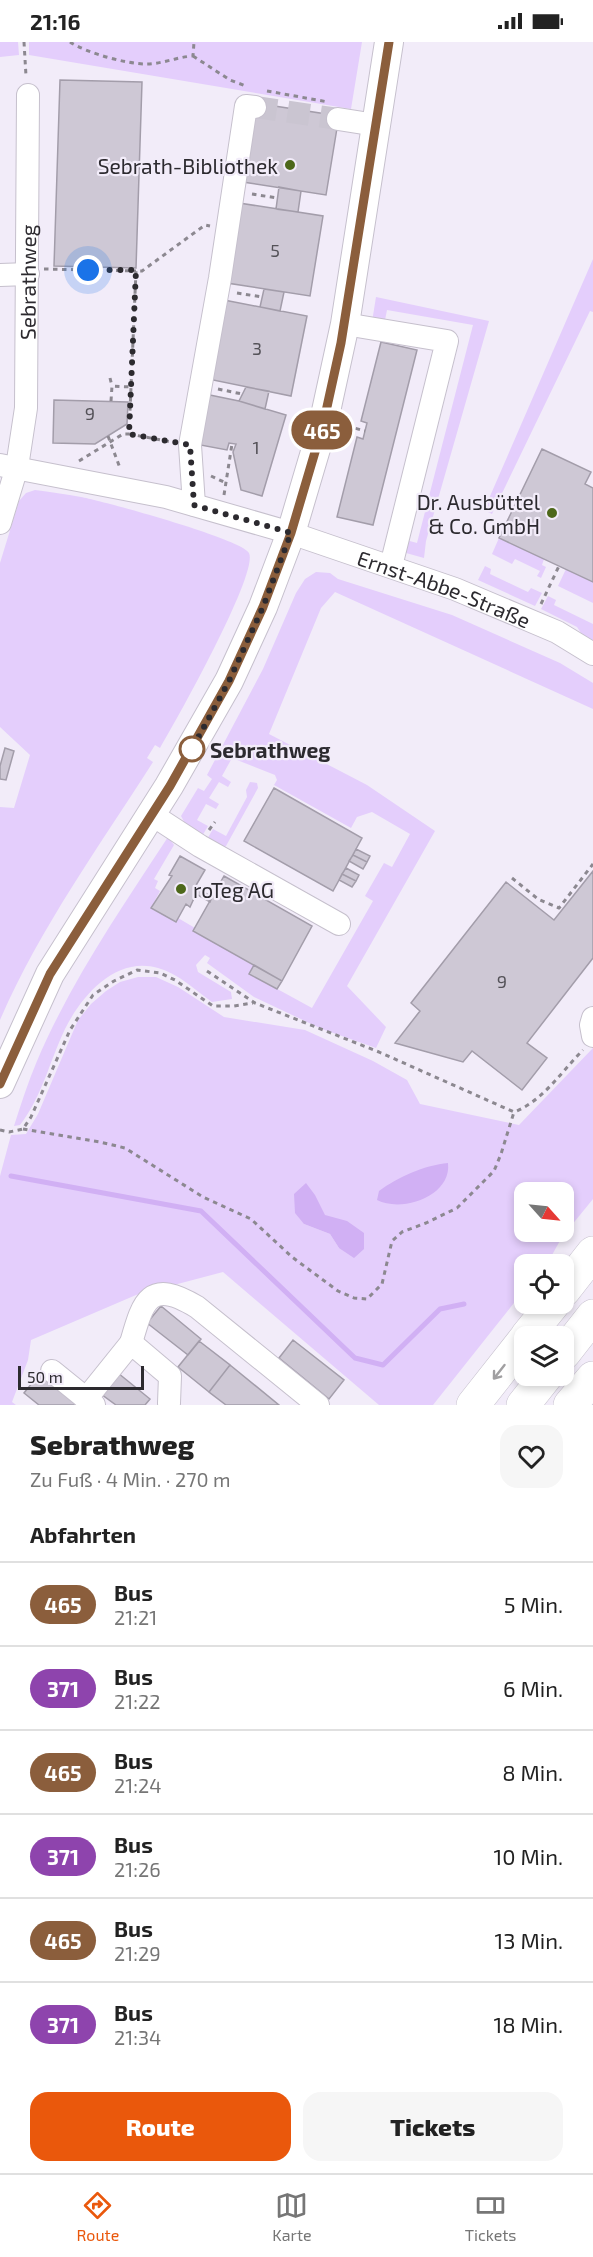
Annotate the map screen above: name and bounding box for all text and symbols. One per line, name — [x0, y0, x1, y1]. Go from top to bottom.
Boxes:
text: 21:16 — [30, 8, 80, 34]
place label: Sebrath-Bibliothek — [98, 153, 278, 178]
marker: Sebrath-Bibliothek — [283, 158, 297, 172]
street label: Sebrathweg — [14, 224, 40, 340]
house number: 5 — [270, 239, 280, 261]
your location — [73, 255, 103, 285]
house number: 3 — [252, 337, 262, 359]
house number: 9 — [85, 402, 95, 424]
line badge: 465 — [288, 410, 356, 450]
text: 465 — [303, 418, 341, 443]
house number: 1 — [252, 436, 260, 458]
place label: Dr. Ausbüttel & Co. GmbH — [417, 489, 541, 538]
marker: Dr. Ausbüttel & Co. GmbH — [545, 506, 559, 520]
street label: Ernst-Abbe-Straße — [354, 544, 535, 632]
marker: Sebrathweg — [179, 736, 205, 762]
place label: Sebrathweg — [210, 737, 331, 762]
place label: roTeg AG — [193, 877, 274, 902]
marker: roTeg AG — [174, 882, 188, 896]
house number: 9 — [497, 970, 507, 992]
north arrow — [514, 1182, 574, 1242]
map controls — [514, 1182, 574, 1386]
button: locate — [514, 1254, 574, 1314]
button: layers — [514, 1326, 574, 1386]
scale bar — [18, 1363, 144, 1390]
one-way arrow — [493, 1364, 506, 1380]
text: 50 m — [27, 1367, 63, 1386]
button: heart — [500, 1425, 563, 1488]
text: Sebrathweg — [30, 1427, 194, 1461]
text: Zu Fuß · 4 Min. · 270 m — [30, 1467, 230, 1491]
text: Abfahrten — [30, 1521, 136, 1547]
text: Bus — [114, 1579, 153, 1605]
text: 5 Min. — [504, 1591, 563, 1617]
text: 465 — [44, 1592, 82, 1617]
text: 21:21 — [114, 1605, 157, 1629]
text: Bus — [114, 1663, 153, 1689]
text: 6 Min. — [503, 1675, 563, 1701]
text: 371 — [47, 1676, 79, 1701]
text: 21:22 — [114, 1689, 160, 1713]
text: Bus — [114, 1747, 153, 1773]
text: 8 Min. — [502, 1759, 563, 1785]
text: 465 — [44, 1760, 82, 1785]
text: 21:24 — [114, 1773, 161, 1797]
text: Bus — [114, 1831, 153, 1857]
text: 10 Min. — [494, 1843, 563, 1869]
text: 371 — [47, 1844, 79, 1869]
text: 21:26 — [114, 1857, 161, 1881]
text: Bus — [114, 1915, 153, 1941]
text: 13 Min. — [495, 1927, 563, 1953]
text: 465 — [44, 1928, 82, 1953]
text: 21:29 — [114, 1941, 161, 1965]
text: Bus — [114, 1999, 153, 2025]
text: 18 Min. — [493, 2011, 563, 2037]
text: 371 — [47, 2012, 79, 2037]
text: 21:34 — [114, 2025, 161, 2049]
button: Route — [30, 2092, 291, 2161]
button: Tickets — [303, 2092, 563, 2161]
tab: Route — [77, 2189, 119, 2244]
tab: Karte — [272, 2189, 312, 2244]
tab: Tickets — [465, 2189, 516, 2244]

